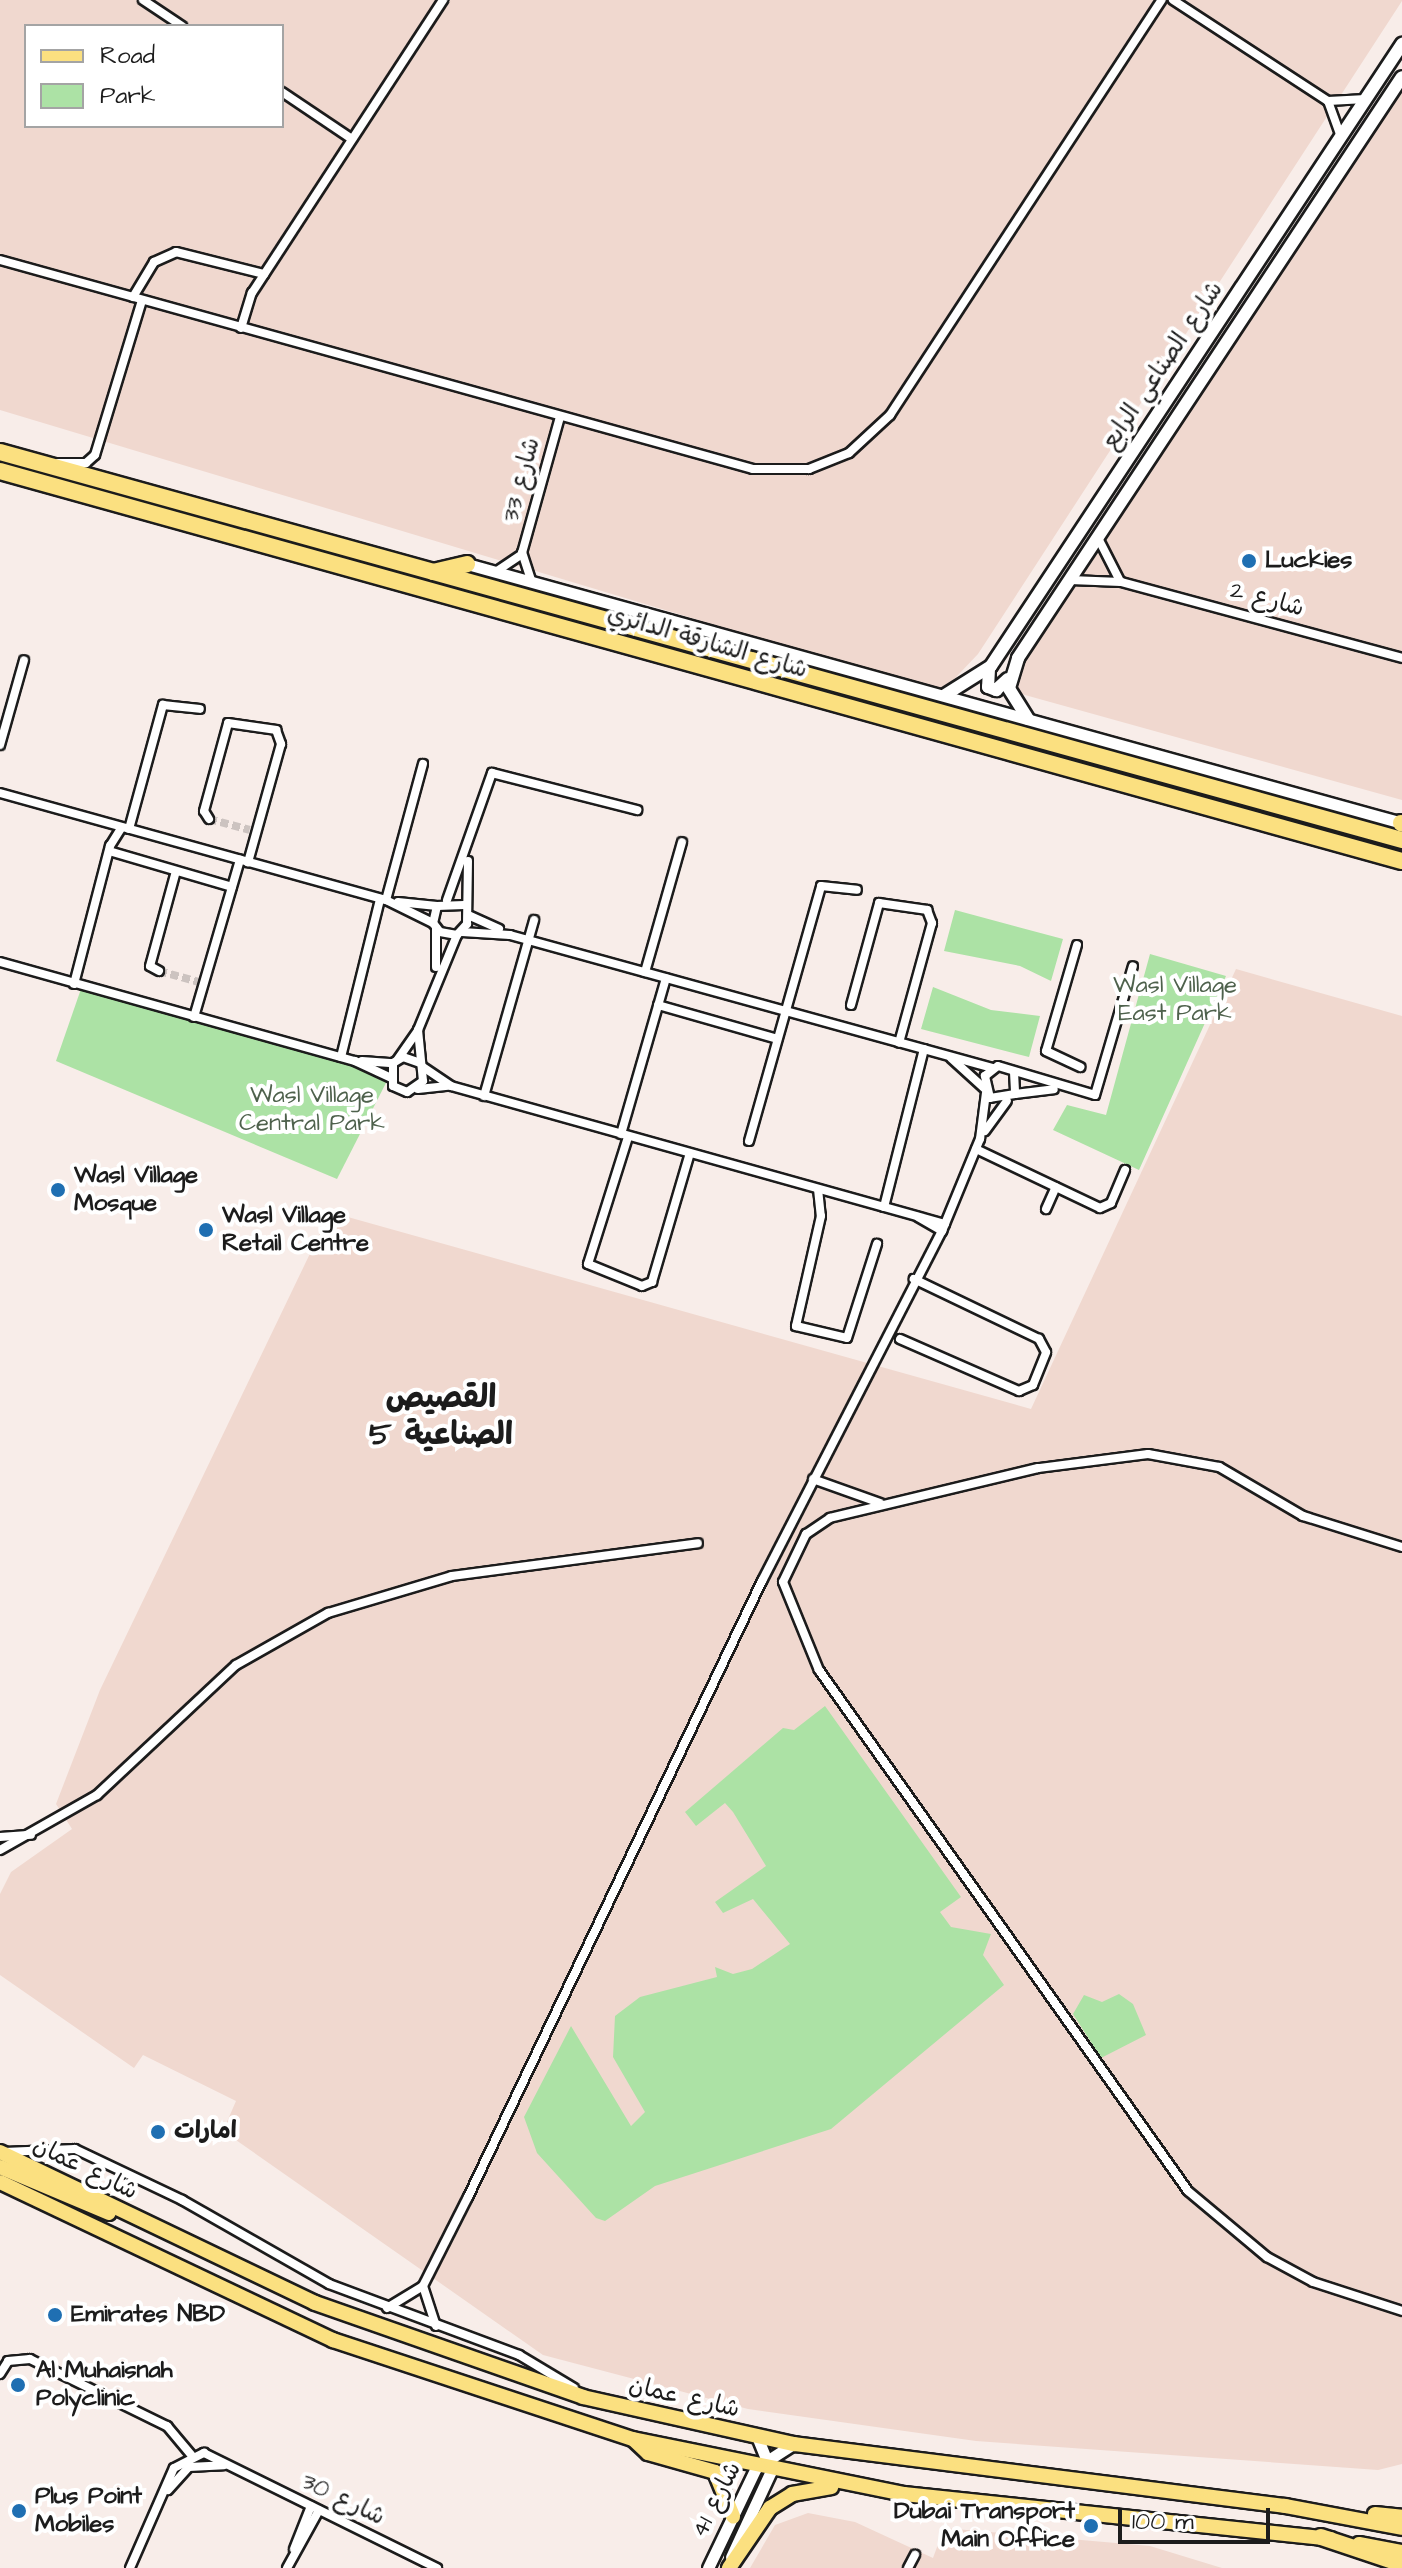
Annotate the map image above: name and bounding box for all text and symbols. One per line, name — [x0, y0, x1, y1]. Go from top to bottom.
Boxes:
legend — [24, 24, 284, 128]
text: Road — [100, 39, 155, 73]
text: Park — [100, 79, 156, 113]
street label: شارع الصناعي الرابع — [1096, 276, 1230, 456]
street label: شارع 33 — [497, 435, 547, 525]
place label: Luckies — [1265, 547, 1352, 575]
marker: Luckies — [1240, 552, 1258, 570]
street label: شارع 2 — [1227, 576, 1307, 624]
street label: شارع الشارقة الدائري — [604, 601, 810, 685]
park label: Wasl Village East Park — [1113, 972, 1237, 1028]
park label: Wasl Village Central Park — [239, 1082, 385, 1138]
place label: Wasl Village Mosque — [74, 1162, 198, 1218]
marker: Wasl Village Mosque — [49, 1181, 67, 1199]
place label: Wasl Village Retail Centre — [222, 1202, 369, 1258]
marker: Wasl Village Retail Centre — [197, 1221, 215, 1239]
district label: القصيص الصناعية 5 — [369, 1380, 513, 1455]
place label: امارات — [174, 2118, 237, 2146]
marker: امارات — [149, 2123, 167, 2141]
street label: شارع عمان — [28, 2131, 142, 2207]
place label: Emirates NBD — [71, 2301, 225, 2329]
marker: Emirates NBD — [46, 2306, 64, 2324]
place label: Al Muhaisnah Polyclinic — [36, 2357, 173, 2413]
street label: شارع عمان — [626, 2371, 742, 2425]
marker: Al Muhaisnah Polyclinic — [7, 2374, 29, 2396]
street label: شارع 41 — [686, 2457, 748, 2543]
street label: شارع 30 — [297, 2468, 389, 2532]
place label: Plus Point Mobiles — [35, 2483, 142, 2539]
scale bar — [1122, 2492, 1274, 2542]
place label: Dubai Transport Main Office — [894, 2498, 1075, 2554]
marker: Plus Point Mobiles — [10, 2502, 28, 2520]
text: 100 m — [1132, 2505, 1194, 2539]
marker: Dubai Transport Main Office — [1082, 2517, 1100, 2535]

